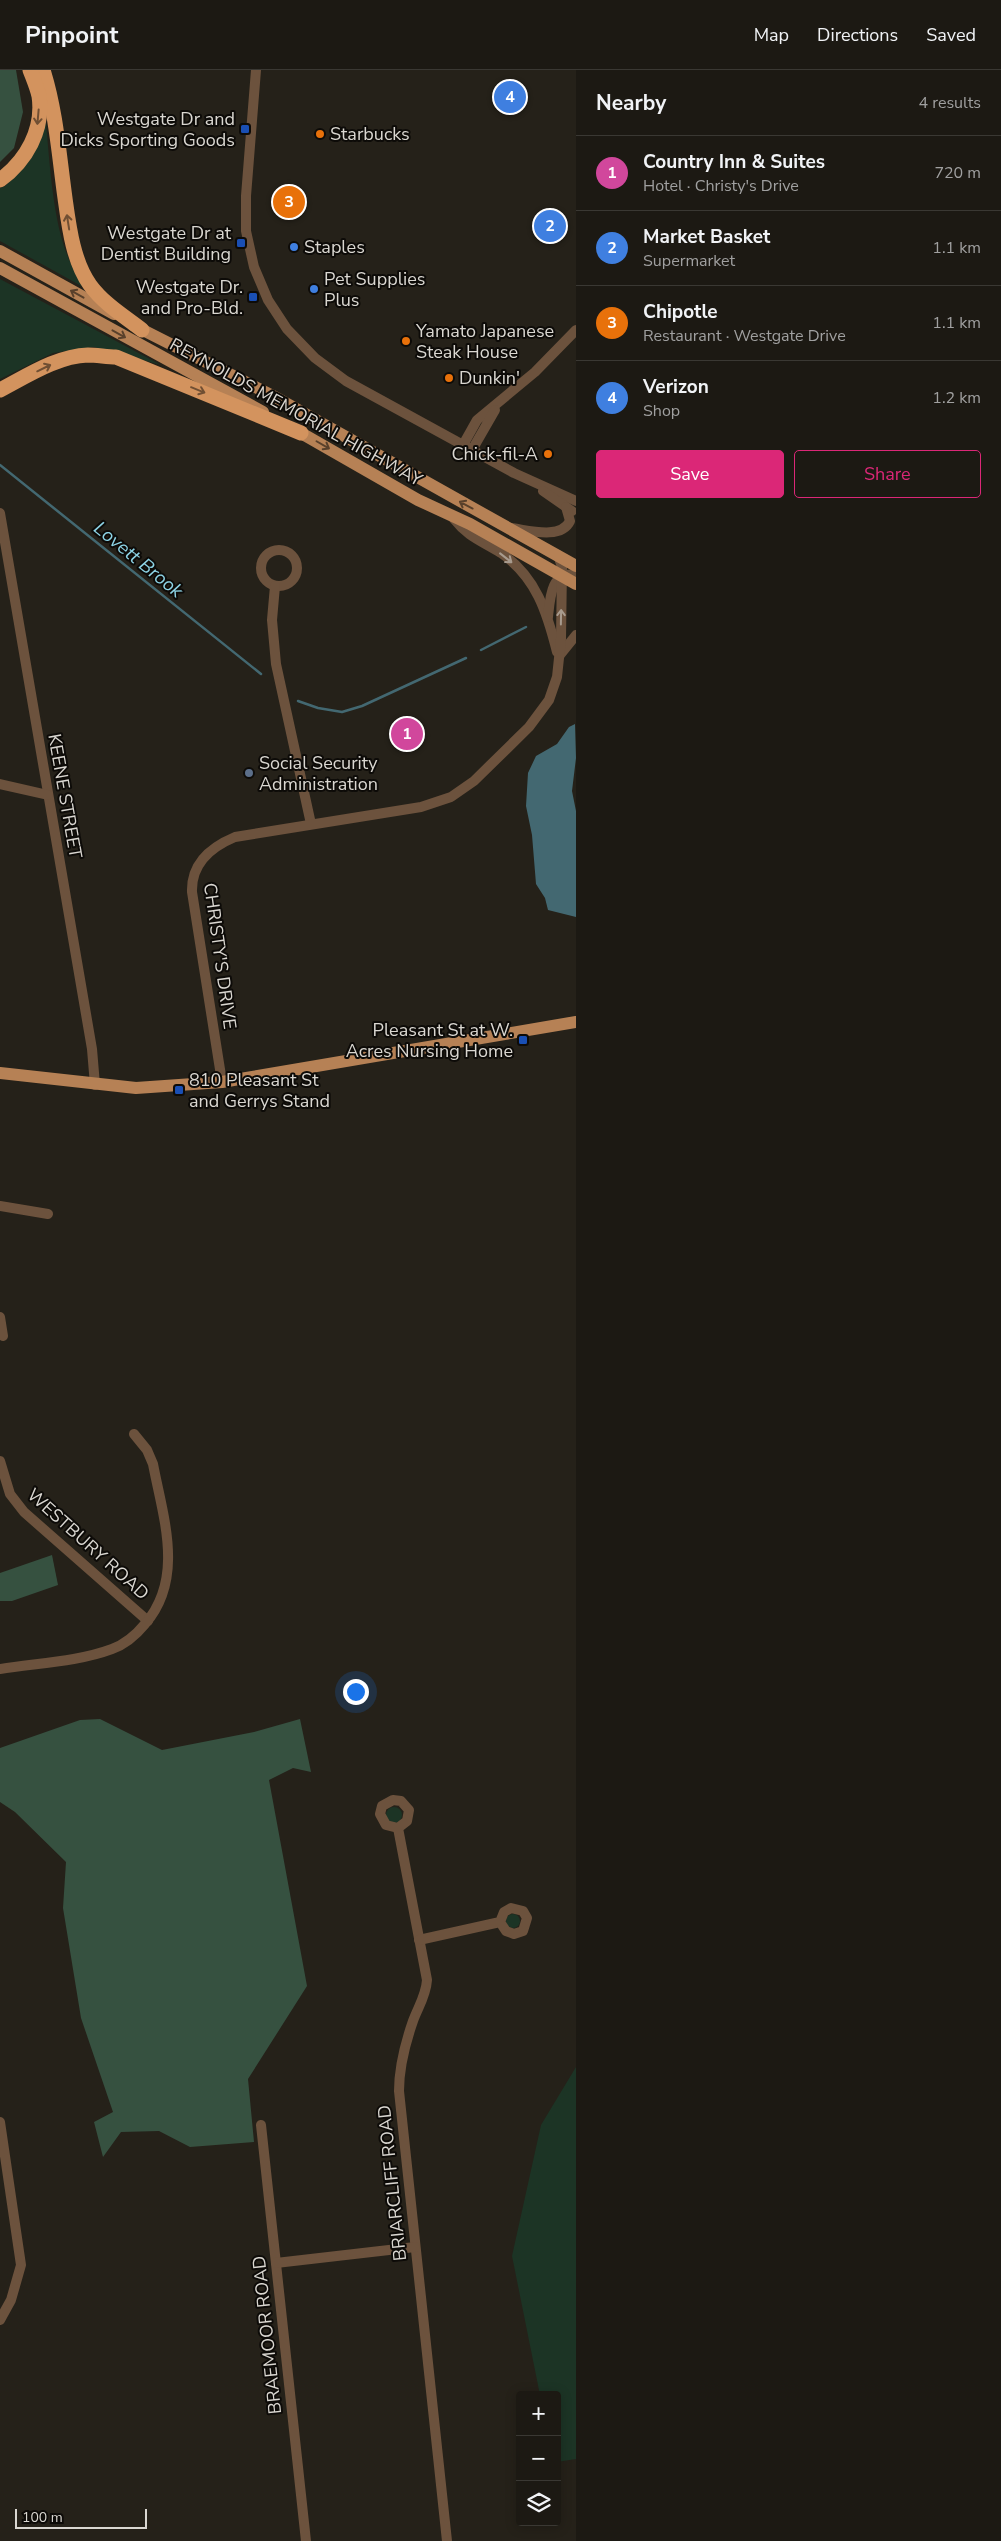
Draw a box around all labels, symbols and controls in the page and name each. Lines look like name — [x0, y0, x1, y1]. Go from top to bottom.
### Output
text: Pinpoint — [25, 19, 118, 51]
text: Map — [754, 23, 789, 47]
text: Directions — [817, 23, 898, 47]
text: Saved — [926, 23, 976, 47]
pin: 4 — [494, 78, 526, 116]
text: Nearby — [596, 89, 666, 117]
text: 4 results — [919, 92, 981, 114]
place label: Westgate Dr and Dicks Sporting Goods — [60, 107, 235, 152]
one-way arrow — [33, 109, 42, 125]
place label: Starbucks — [330, 122, 410, 146]
marker: Westgate Dr and Dicks Sporting Goods — [239, 123, 251, 135]
marker: Starbucks — [314, 128, 326, 140]
text: Country Inn & Suites — [643, 149, 825, 175]
text: 1 — [607, 162, 617, 184]
text: 720 m — [934, 162, 981, 184]
text: Hotel · Christy's Drive — [643, 175, 799, 197]
pin: 3 — [273, 183, 305, 221]
pin: 2 — [534, 207, 566, 245]
one-way arrow — [63, 215, 73, 231]
place label: Westgate Dr at Dentist Building — [101, 221, 232, 266]
text: Market Basket — [643, 224, 770, 250]
place label: Staples — [304, 235, 365, 259]
marker: Westgate Dr at Dentist Building — [235, 237, 247, 249]
text: 2 — [607, 237, 617, 259]
text: 1.1 km — [932, 237, 981, 259]
marker: Staples — [288, 241, 300, 253]
text: Supermarket — [643, 250, 735, 272]
place label: Pet Supplies Plus — [324, 267, 425, 312]
place label: Westgate Dr. and Pro-Bld. — [136, 275, 243, 320]
marker: Pet Supplies Plus — [308, 283, 320, 295]
one-way arrow — [71, 288, 85, 298]
marker: Westgate Dr. and Pro-Bld. — [247, 291, 259, 303]
text: Chipotle — [643, 299, 718, 325]
text: 3 — [607, 312, 617, 334]
text: 1.1 km — [932, 312, 981, 334]
place label: Yamato Japanese Steak House — [415, 319, 554, 364]
text: Restaurant · Westgate Drive — [643, 325, 846, 347]
one-way arrow — [112, 329, 127, 339]
street label: REYNOLDS MEMORIAL HIGHWAY — [165, 332, 427, 492]
marker: Yamato Japanese Steak House — [400, 335, 412, 347]
one-way arrow — [36, 363, 51, 372]
place label: Dunkin' — [459, 366, 520, 390]
marker: Dunkin' — [443, 372, 455, 384]
text: Verizon — [643, 374, 709, 400]
one-way arrow — [190, 386, 205, 396]
text: 4 — [607, 387, 617, 409]
text: 1.2 km — [932, 387, 981, 409]
text: Shop — [643, 400, 680, 422]
one-way arrow — [316, 441, 330, 451]
place label: Chick-fil-A — [451, 442, 538, 466]
marker: Chick-fil-A — [542, 448, 554, 460]
button: Save — [596, 450, 784, 498]
button: Share — [794, 450, 981, 498]
one-way arrow — [459, 500, 474, 509]
water label: Lovett Brook — [88, 516, 189, 604]
one-way arrow — [500, 552, 513, 563]
one-way arrow — [556, 609, 566, 626]
pin: 1 — [391, 715, 423, 753]
street label: KEENE STREET — [42, 732, 88, 860]
place label: Social Security Administration — [259, 751, 378, 796]
marker: Social Security Administration — [243, 767, 255, 779]
street label: CHRISTY'S DRIVE — [198, 881, 242, 1031]
place label: Pleasant St at W. Acres Nursing Home — [346, 1018, 513, 1063]
marker: Pleasant St at W. Acres Nursing Home — [517, 1034, 529, 1046]
place label: 810 Pleasant St and Gerrys Stand — [189, 1068, 330, 1113]
marker: 810 Pleasant St and Gerrys Stand — [173, 1084, 185, 1096]
street label: WESTBURY ROAD — [22, 1483, 154, 1605]
your location — [343, 1679, 369, 1705]
street label: BRIARCLIFF ROAD — [372, 2104, 412, 2262]
street label: BRAEMOOR ROAD — [247, 2255, 287, 2415]
map controls — [516, 2391, 561, 2526]
button: + — [516, 2391, 561, 2436]
button: − — [516, 2436, 561, 2481]
button: layers — [516, 2481, 561, 2526]
scale bar — [15, 2506, 148, 2529]
text: 100 m — [22, 2508, 63, 2527]

